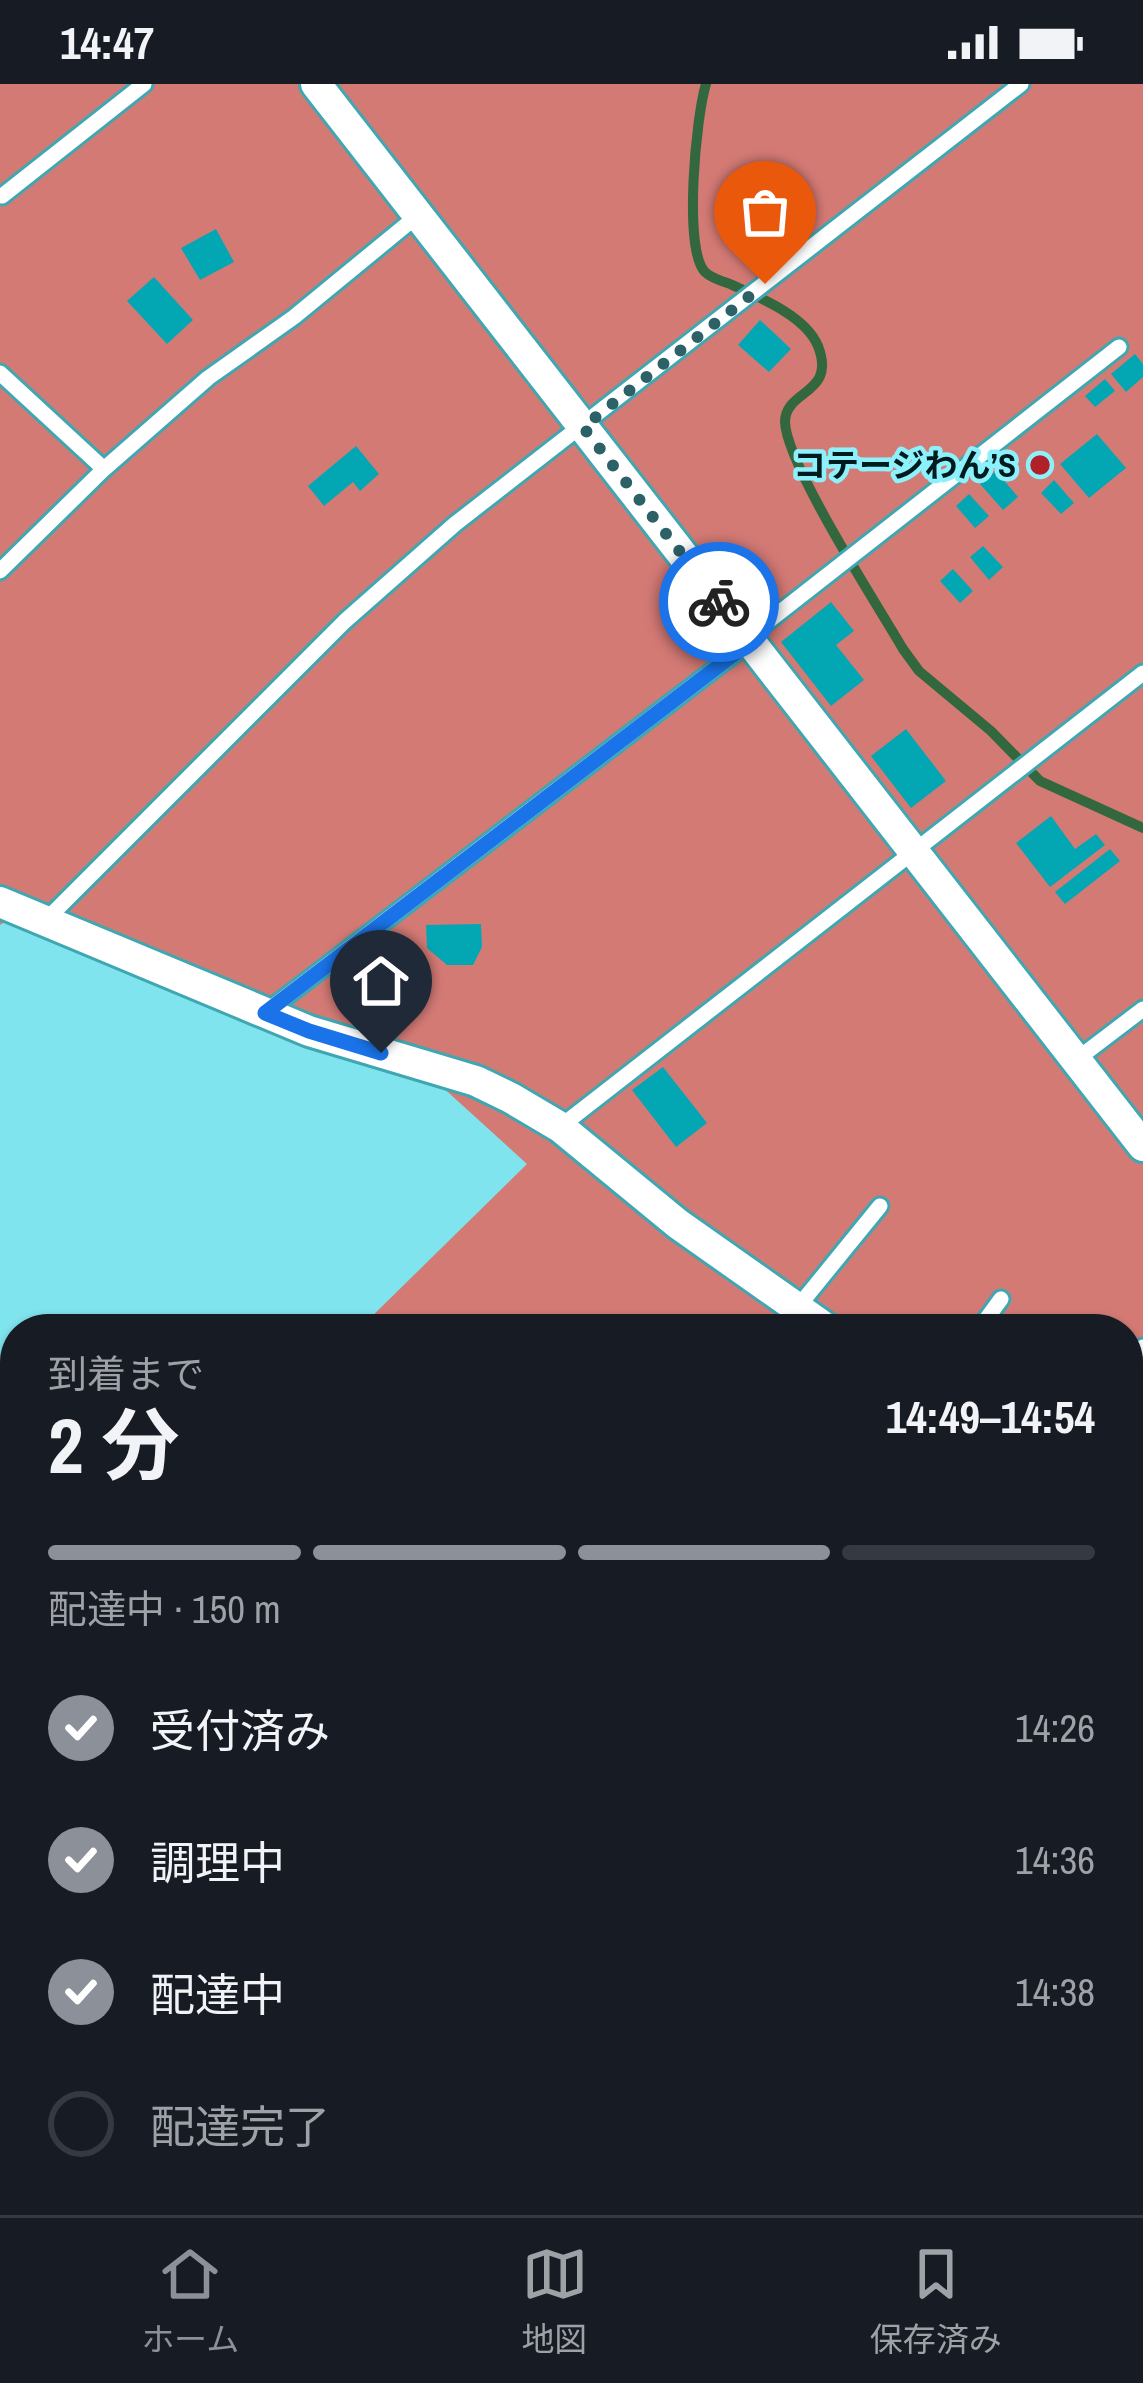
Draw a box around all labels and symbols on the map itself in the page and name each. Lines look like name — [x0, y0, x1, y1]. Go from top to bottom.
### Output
pin — [714, 161, 816, 284]
place label: コテージわん’S — [793, 443, 1016, 487]
marker: コテージわん’S — [1027, 452, 1053, 478]
courier — [659, 542, 779, 662]
pin — [330, 930, 432, 1053]

